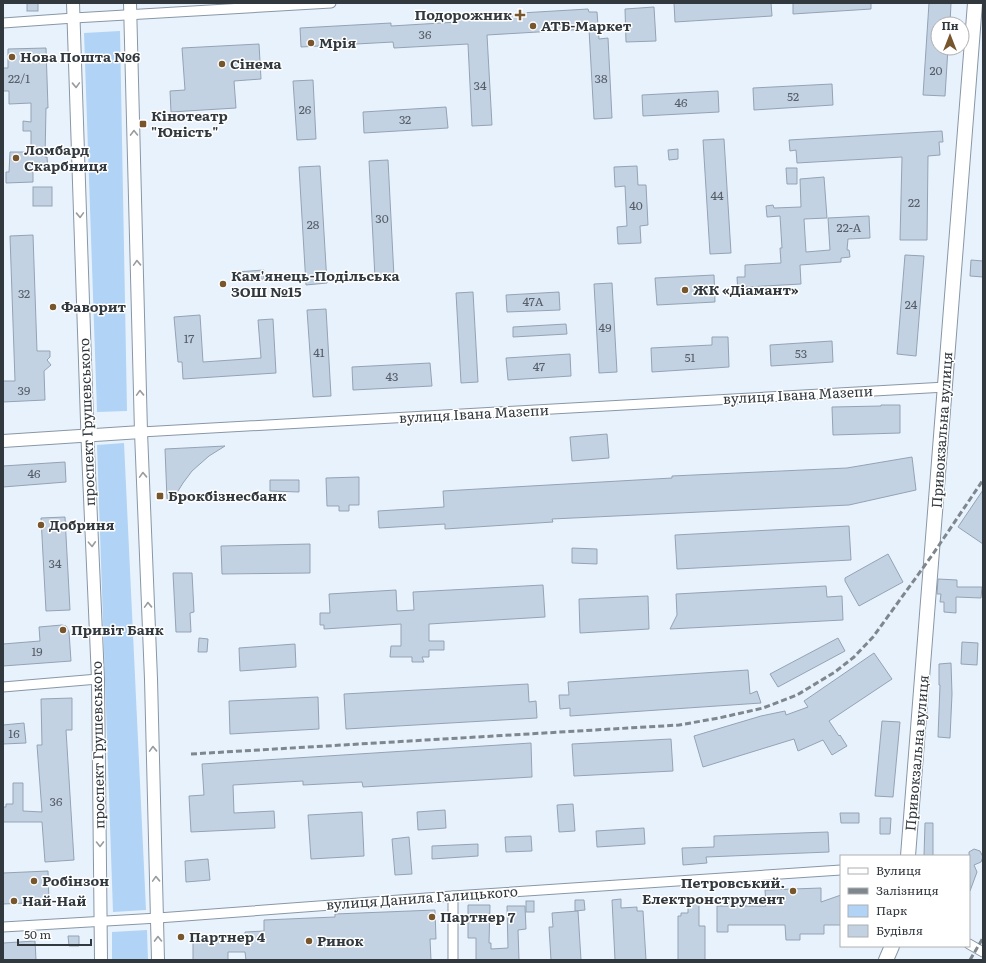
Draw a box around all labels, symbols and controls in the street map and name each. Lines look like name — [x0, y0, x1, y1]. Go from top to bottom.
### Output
place label: Подорожник — [414, 4, 512, 24]
marker: Подорожник — [515, 10, 525, 20]
place label: АТБ-Маркет — [541, 15, 632, 35]
north arrow — [930, 16, 970, 56]
text: Пн — [941, 17, 959, 33]
marker: АТБ-Маркет — [528, 21, 538, 31]
house number: 36 — [419, 25, 432, 43]
place label: Мрія — [319, 32, 356, 52]
marker: Мрія — [306, 38, 316, 48]
place label: Нова Пошта №6 — [20, 46, 140, 66]
marker: Нова Пошта №6 — [7, 52, 17, 62]
place label: Сінема — [230, 53, 283, 73]
marker: Сінема — [217, 59, 227, 69]
house number: 20 — [929, 61, 943, 79]
house number: 22/1 — [8, 69, 30, 87]
house number: 38 — [594, 69, 608, 87]
house number: 34 — [473, 76, 487, 94]
one-way arrow — [72, 82, 80, 88]
house number: 52 — [787, 87, 799, 105]
house number: 46 — [674, 93, 688, 111]
house number: 26 — [299, 100, 312, 118]
place label: Кінотеатр "Юність" — [151, 105, 228, 141]
house number: 32 — [399, 110, 411, 128]
marker: Кінотеатр "Юність" — [138, 119, 148, 129]
one-way arrow — [129, 130, 138, 136]
place label: Ломбард Скарбниця — [24, 139, 107, 175]
marker: Ломбард Скарбниця — [11, 153, 21, 163]
house number: 44 — [710, 186, 724, 204]
house number: 22 — [908, 193, 920, 211]
house number: 40 — [629, 196, 643, 214]
house number: 30 — [375, 209, 389, 227]
one-way arrow — [76, 212, 84, 218]
house number: 28 — [307, 215, 320, 233]
house number: 22-А — [837, 218, 862, 236]
one-way arrow — [133, 260, 141, 266]
place label: Кам'янець-Подільська ЗОШ №15 — [231, 265, 401, 301]
marker: Кам'янець-Подільська ЗОШ №15 — [218, 279, 228, 289]
place label: ЖК «Діамант» — [693, 279, 799, 299]
house number: 32 — [18, 284, 30, 302]
marker: ЖК «Діамант» — [680, 285, 690, 295]
house number: 47А — [522, 292, 544, 310]
house number: 24 — [905, 295, 918, 313]
place label: Фаворит — [61, 296, 127, 316]
marker: Фаворит — [48, 302, 58, 312]
house number: 49 — [599, 318, 611, 336]
house number: 17 — [184, 329, 194, 347]
street label: проспект Грушевського — [73, 338, 99, 506]
house number: 41 — [313, 343, 325, 361]
house number: 53 — [795, 344, 807, 362]
house number: 51 — [685, 348, 696, 366]
street label: Привокзальна вулиця — [926, 351, 956, 509]
house number: 47 — [533, 357, 545, 375]
house number: 43 — [385, 367, 399, 385]
street label: вулиця Івана Мазепи — [723, 380, 873, 408]
house number: 39 — [18, 381, 30, 399]
one-way arrow — [136, 390, 144, 396]
street label: вулиця Івана Мазепи — [399, 399, 549, 427]
house number: 46 — [27, 464, 41, 482]
one-way arrow — [138, 472, 147, 478]
place label: Брокбізнесбанк — [168, 485, 286, 505]
marker: Брокбізнесбанк — [155, 491, 165, 501]
place label: Добриня — [49, 514, 115, 534]
marker: Добриня — [36, 520, 46, 530]
one-way arrow — [87, 541, 96, 547]
house number: 34 — [48, 554, 62, 572]
one-way arrow — [143, 602, 152, 608]
place label: Привіт Банк — [71, 619, 164, 639]
marker: Привіт Банк — [58, 625, 68, 635]
house number: 19 — [31, 642, 43, 660]
street label: проспект Грушевського — [86, 661, 108, 829]
street label: Привокзальна вулиця — [899, 674, 933, 832]
house number: 16 — [8, 724, 20, 742]
one-way arrow — [148, 746, 157, 752]
house number: 36 — [50, 792, 63, 810]
one-way arrow — [96, 841, 104, 847]
legend — [840, 855, 970, 947]
text: Вулиця — [876, 861, 921, 879]
place label: Робінзон — [42, 870, 109, 890]
place label: Петровський. Електронструмент — [642, 872, 785, 908]
marker: Робінзон — [29, 876, 39, 886]
one-way arrow — [152, 876, 161, 882]
street label: вулиця Данила Галицького — [325, 880, 519, 914]
text: Залізниця — [876, 881, 939, 899]
marker: Петровський. Електронструмент — [788, 886, 798, 896]
place label: Най-Най — [22, 890, 86, 910]
marker: Най-Най — [9, 896, 19, 906]
text: Парк — [876, 901, 907, 919]
place label: Партнер 7 — [440, 906, 516, 926]
marker: Партнер 7 — [427, 912, 437, 922]
scale bar — [18, 921, 91, 947]
text: Будівля — [876, 921, 923, 939]
text: 50 m — [24, 925, 51, 943]
place label: Партнер 4 — [189, 926, 266, 946]
place label: Ринок — [317, 930, 364, 950]
marker: Партнер 4 — [176, 932, 186, 942]
one-way arrow — [154, 936, 162, 942]
marker: Ринок — [304, 936, 314, 946]

